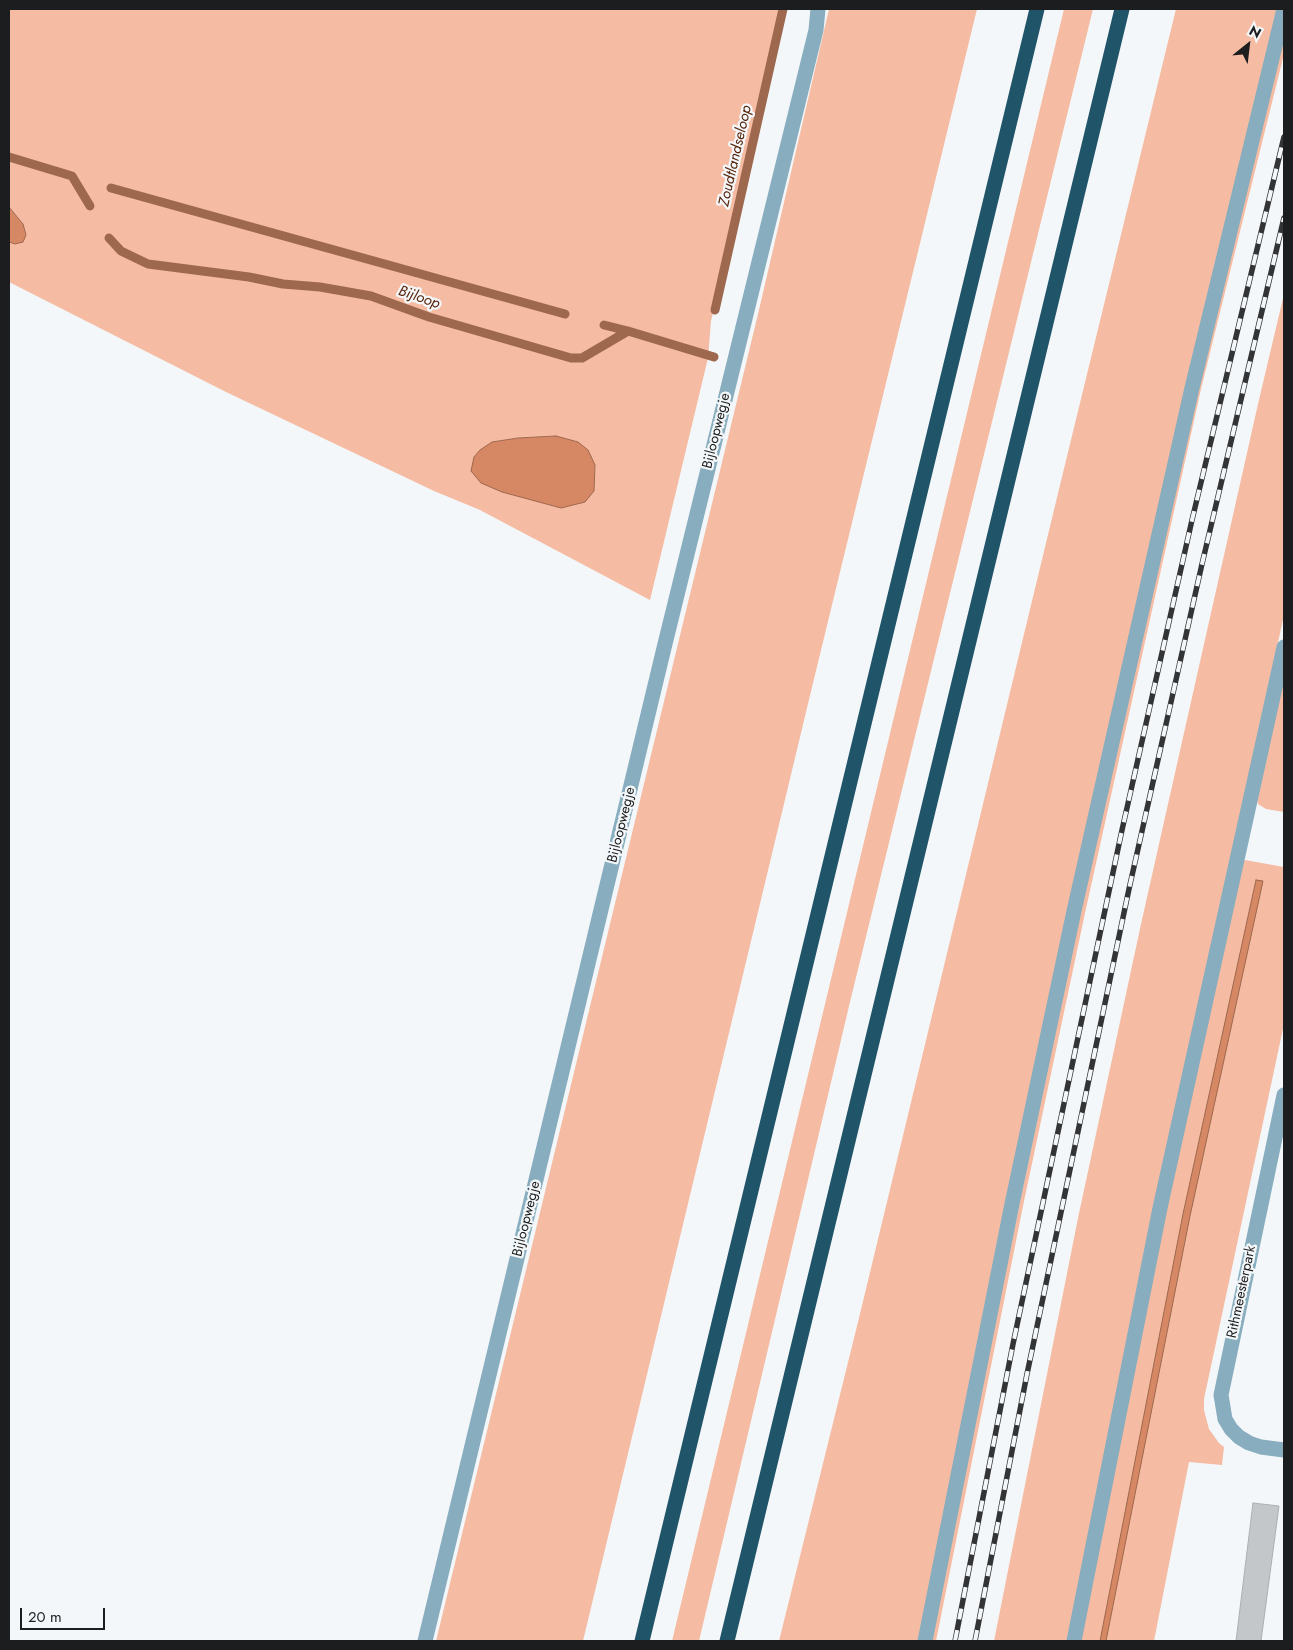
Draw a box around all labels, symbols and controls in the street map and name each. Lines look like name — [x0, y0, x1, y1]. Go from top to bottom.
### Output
north arrow — [1223, 20, 1273, 70]
text: N — [1246, 20, 1265, 43]
water label: Zoudtlandseloop — [716, 104, 756, 208]
water label: Bijloop — [396, 282, 442, 314]
street label: Bijloopwegje — [700, 391, 734, 471]
street label: Bijloopwegje — [605, 785, 639, 865]
street label: Bijloopwegje — [510, 1179, 544, 1259]
street label: Rithmeesterpark — [1224, 1244, 1260, 1340]
scale bar — [22, 1598, 108, 1630]
text: 20 m — [28, 1606, 62, 1628]

